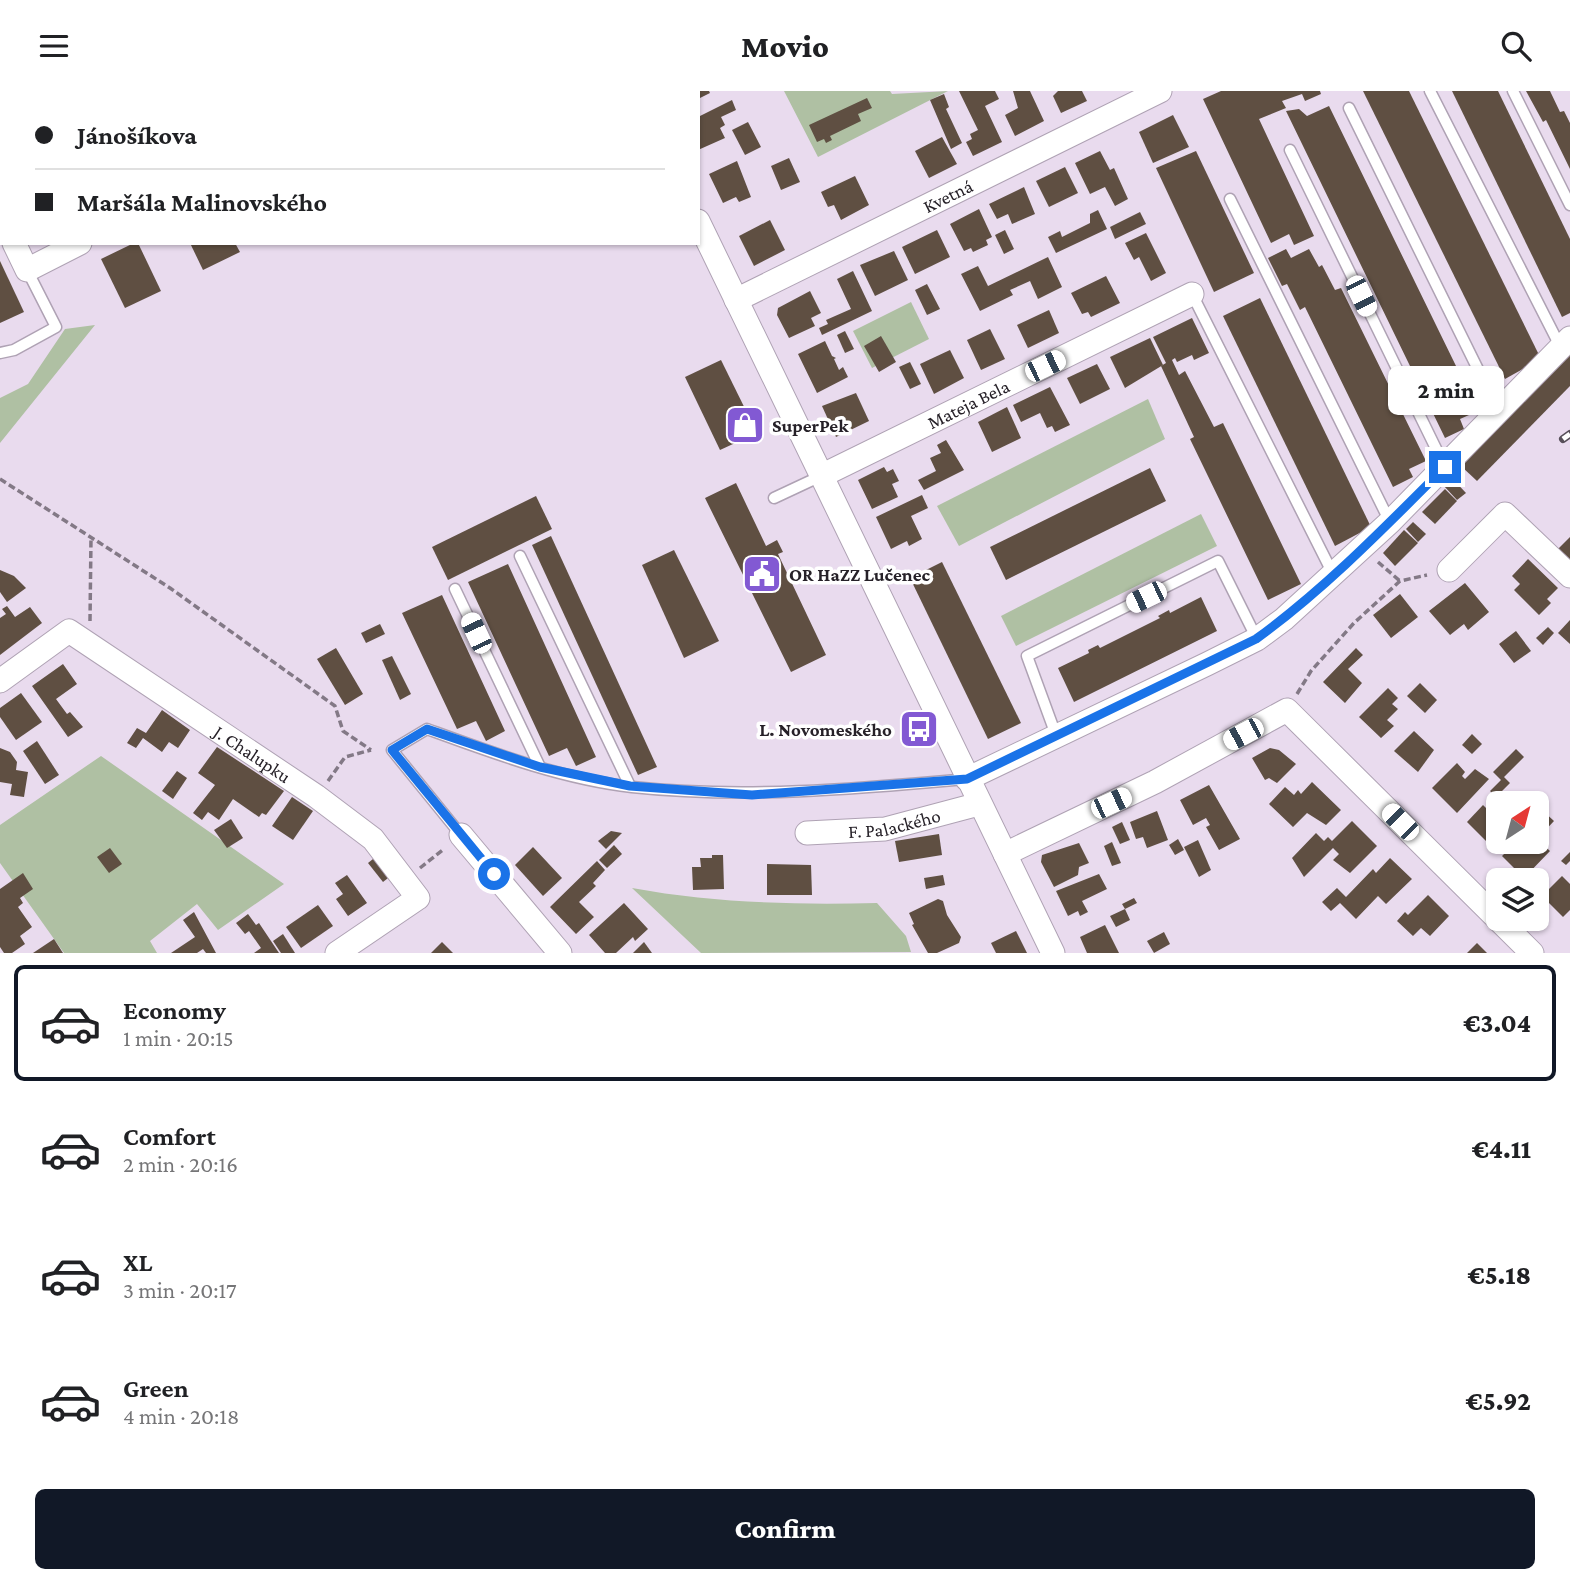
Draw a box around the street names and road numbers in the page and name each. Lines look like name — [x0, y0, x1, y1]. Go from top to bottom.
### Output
street label: Kvetná — [920, 175, 976, 217]
street label: Mateja Bela — [924, 375, 1013, 433]
street label: J. Chalupku — [208, 720, 295, 787]
street label: F. Palackého — [848, 805, 943, 842]

